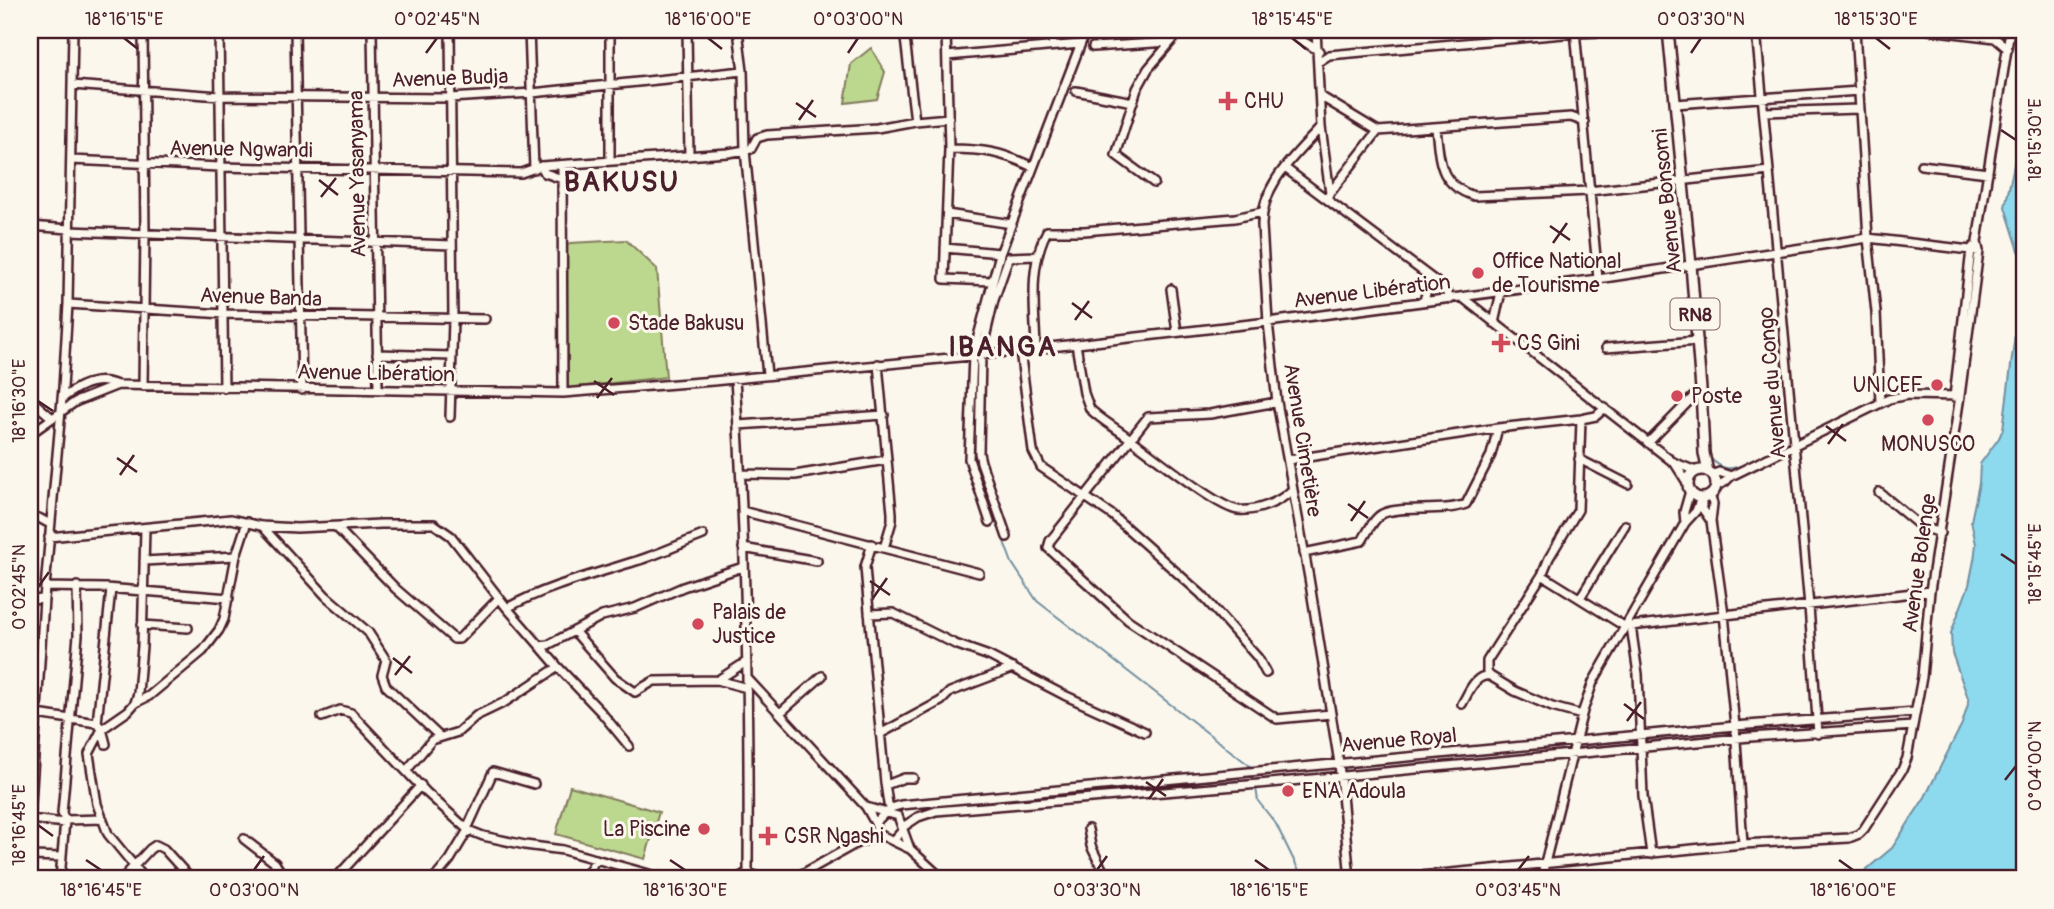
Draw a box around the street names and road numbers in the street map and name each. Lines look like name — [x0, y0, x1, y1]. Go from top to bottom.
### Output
street label: Avenue Budja — [391, 63, 509, 94]
street label: Avenue Yasanyama — [343, 90, 372, 258]
street label: Avenue Bonsomi — [1646, 127, 1689, 275]
street label: Avenue Ngwandi — [169, 135, 313, 164]
street label: Avenue Libération — [1292, 268, 1452, 315]
street label: Avenue Banda — [200, 282, 322, 313]
road number: RN8 — [1670, 298, 1720, 330]
street label: Avenue du Congo — [1752, 306, 1793, 460]
street label: Avenue Libération — [297, 359, 455, 388]
street label: Avenue Cimetière — [1277, 361, 1328, 519]
street label: Avenue Bolenge — [1896, 491, 1943, 634]
street label: Avenue Royal — [1340, 722, 1458, 759]

